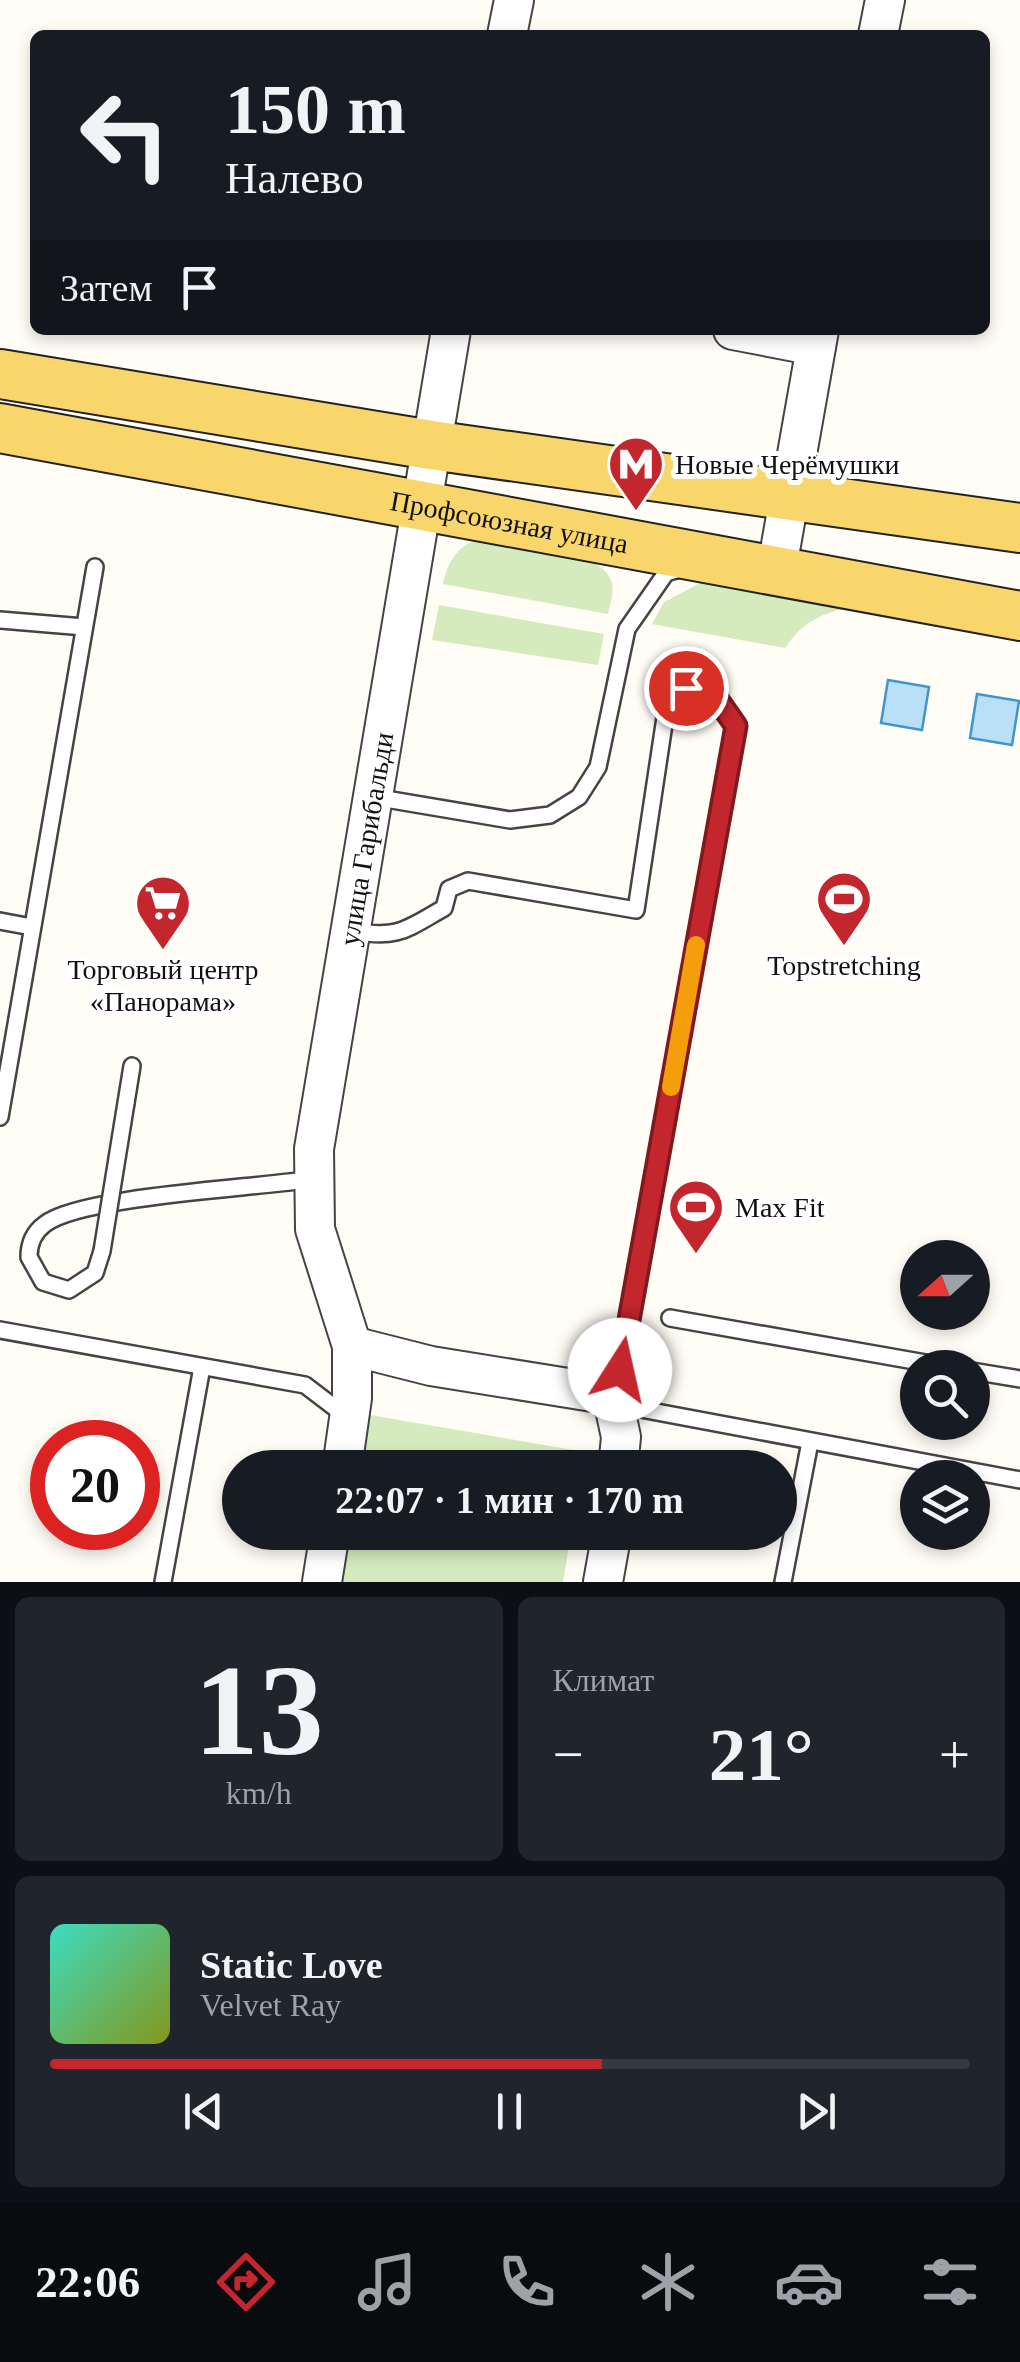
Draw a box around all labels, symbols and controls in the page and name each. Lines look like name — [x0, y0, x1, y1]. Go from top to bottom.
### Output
icon: left — [60, 70, 190, 200]
text: 150 m — [225, 71, 406, 148]
text: Налево — [225, 153, 364, 203]
icon: arrive — [172, 260, 227, 315]
text: Затем — [60, 267, 152, 309]
metro station icon: Новые Черёмушки — [606, 434, 666, 513]
place label: Новые Черёмушки — [675, 449, 900, 480]
street label: Профсоюзная улица — [388, 485, 631, 559]
pin — [644, 646, 729, 731]
icon: arrive — [659, 661, 714, 716]
street label: улица Гарибальди — [333, 730, 399, 948]
sports icon: Topstretching — [814, 869, 874, 948]
supermarket icon: Торговый центр «Панорама» — [133, 873, 193, 952]
place label: Topstretching — [767, 950, 921, 981]
place label: Торговый центр «Панорама» — [68, 954, 258, 1017]
sports icon: Max Fit — [666, 1177, 726, 1256]
place label: Max Fit — [735, 1192, 825, 1223]
north arrow — [900, 1240, 990, 1330]
map controls — [900, 1240, 990, 1550]
position arrow — [568, 1318, 672, 1422]
button: search — [900, 1350, 990, 1440]
speed limit sign: 20 — [30, 1420, 160, 1550]
button: layers — [900, 1460, 990, 1550]
text: 22:07 · 1 мин · 170 m — [335, 1479, 684, 1521]
text: 13 — [194, 1638, 324, 1782]
text: Климат — [553, 1662, 654, 1698]
text: 21° — [709, 1713, 814, 1796]
text: − — [553, 1724, 584, 1785]
text: + — [939, 1724, 970, 1785]
text: km/h — [226, 1775, 292, 1811]
text: Static Love — [200, 1944, 383, 1986]
text: Velvet Ray — [200, 1987, 341, 2023]
icon: previous — [176, 2084, 231, 2139]
icon: pause — [482, 2084, 537, 2139]
icon: next — [789, 2084, 844, 2139]
icon: directions — [211, 2247, 281, 2317]
icon: music — [352, 2247, 422, 2317]
icon: phone — [492, 2247, 562, 2317]
icon: climate — [633, 2247, 703, 2317]
icon: car — [774, 2247, 844, 2317]
icon: filters — [915, 2247, 985, 2317]
text: 22:06 — [35, 2257, 140, 2307]

